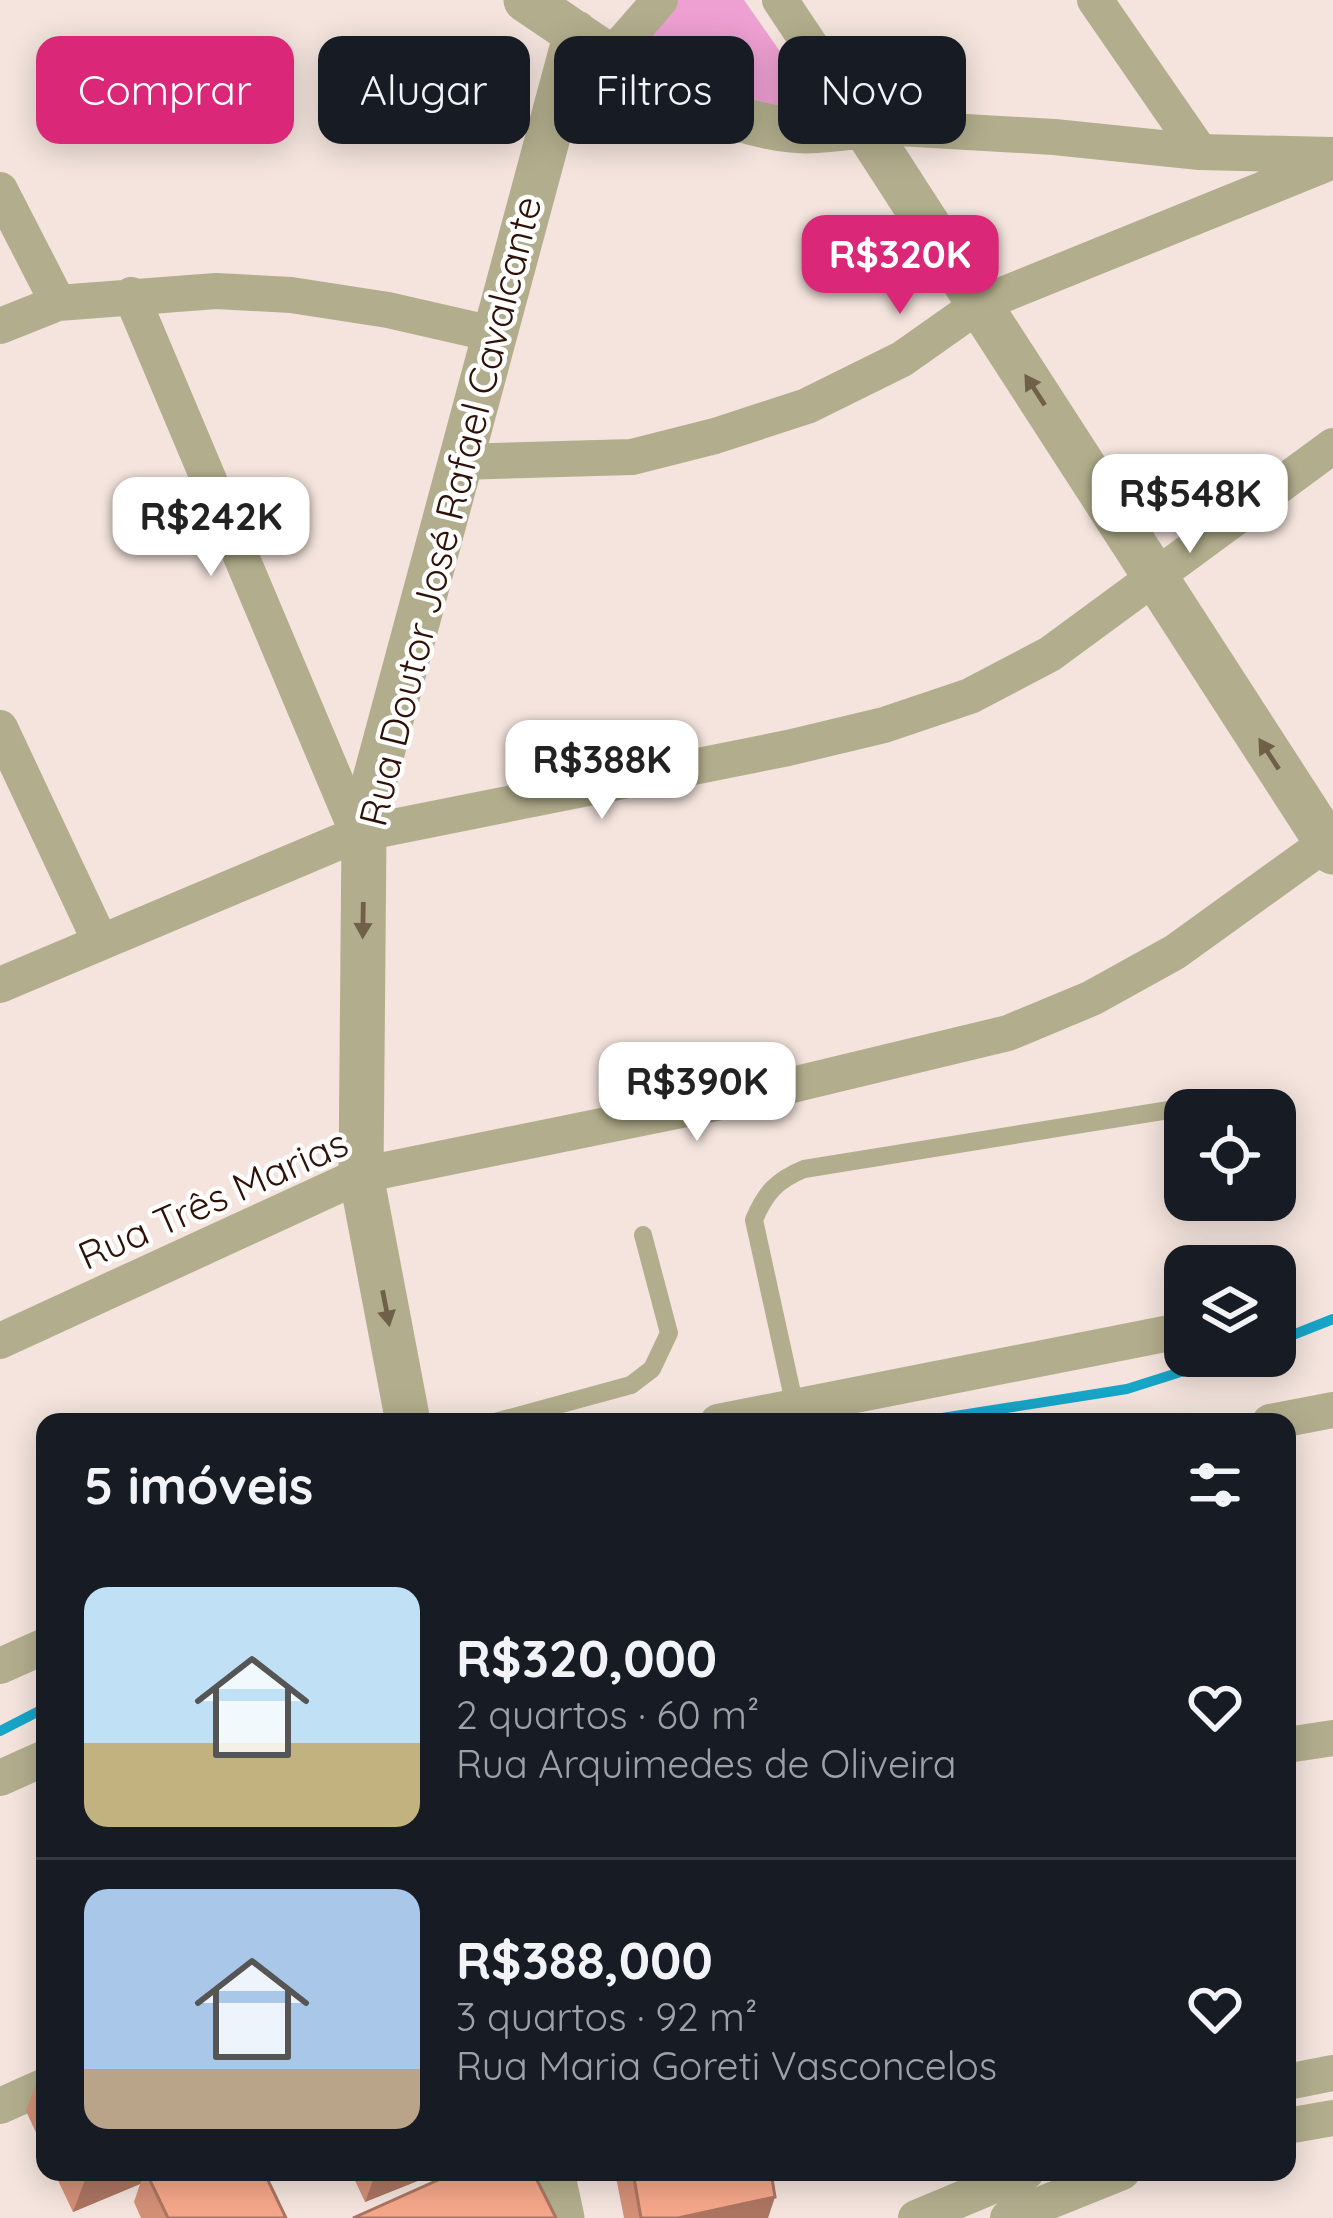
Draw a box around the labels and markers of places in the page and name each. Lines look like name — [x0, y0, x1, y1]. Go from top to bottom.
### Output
pin: R$320K — [802, 215, 998, 317]
pin: R$548K — [1092, 454, 1288, 556]
pin: R$242K — [113, 477, 309, 579]
pin: R$388K — [504, 720, 700, 822]
pin: R$390K — [599, 1042, 795, 1144]

